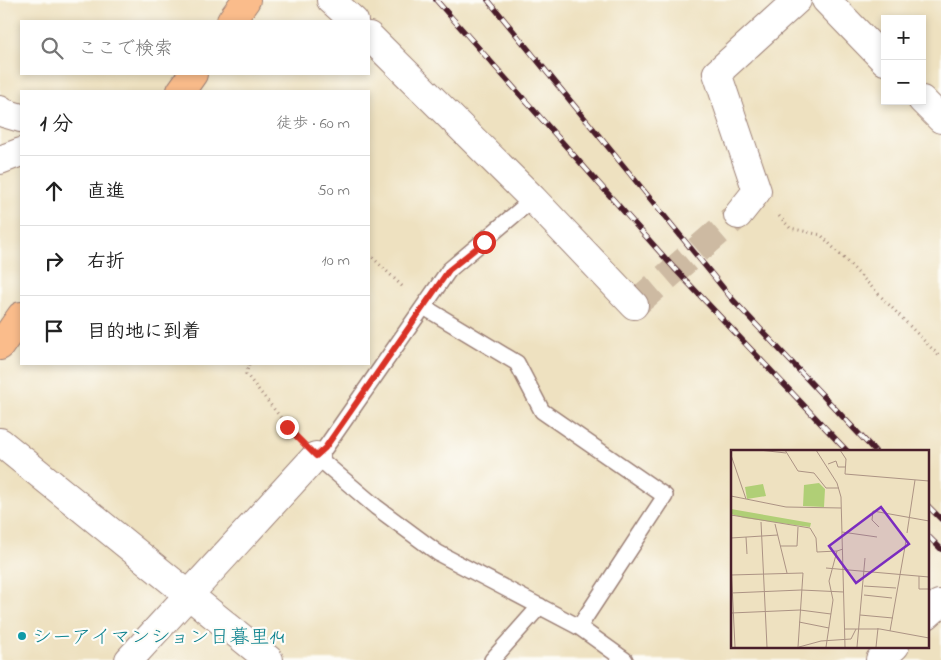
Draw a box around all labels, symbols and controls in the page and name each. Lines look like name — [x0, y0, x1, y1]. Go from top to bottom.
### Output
map controls — [881, 15, 926, 105]
button: + — [881, 15, 926, 60]
search box — [20, 20, 370, 75]
icon: search — [38, 34, 66, 62]
text: ここで検索 — [78, 36, 173, 63]
button: − — [881, 60, 926, 105]
text: 1 分 — [40, 110, 73, 140]
text: 徒歩 · 60 m — [276, 112, 350, 136]
icon: ahead — [40, 177, 68, 205]
text: 直進 — [87, 179, 125, 206]
text: 50 m — [318, 179, 350, 203]
route start — [473, 231, 496, 254]
icon: right — [40, 247, 68, 275]
text: 右折 — [87, 249, 125, 276]
text: 10 m — [322, 249, 350, 273]
icon: arrive — [40, 317, 68, 345]
text: 目的地に到着 — [87, 319, 201, 346]
route end — [276, 416, 299, 439]
inset map — [731, 450, 928, 648]
place label: シーアイマンション日暮里14 — [32, 624, 284, 653]
marker: シーアイマンション日暮里14 — [16, 630, 28, 642]

